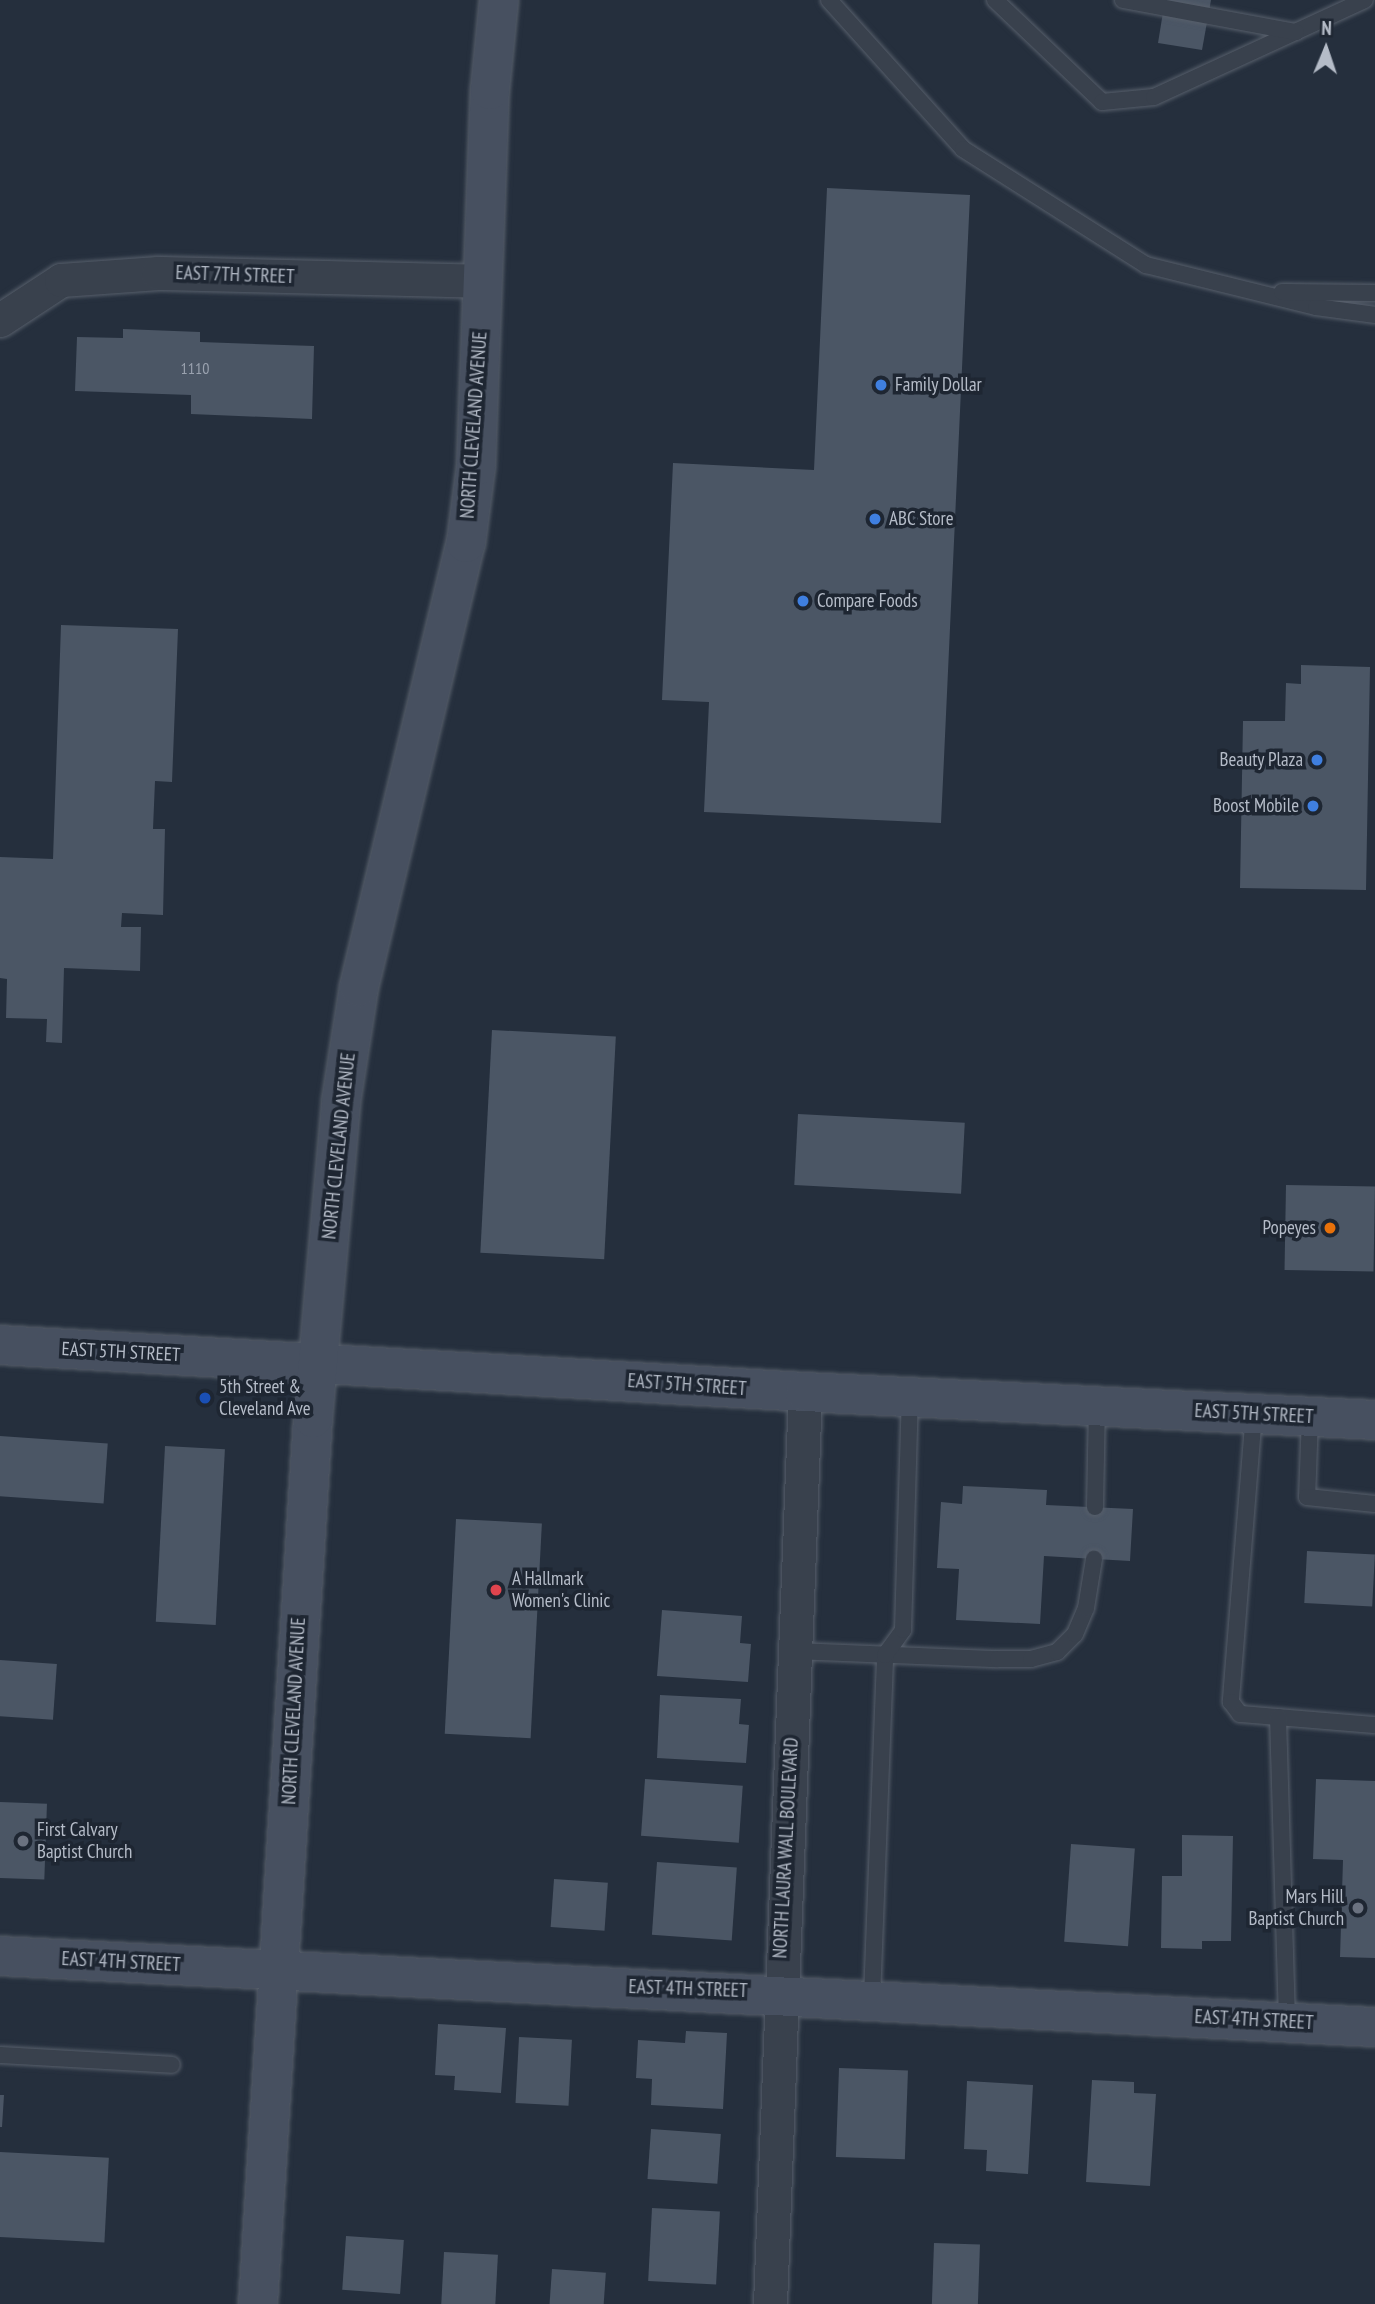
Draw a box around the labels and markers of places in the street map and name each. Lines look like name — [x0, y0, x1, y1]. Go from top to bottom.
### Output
place label: Family Dollar — [895, 374, 982, 396]
marker: Family Dollar — [873, 377, 889, 393]
place label: ABC Store — [889, 508, 954, 530]
marker: ABC Store — [867, 511, 883, 527]
place label: Compare Foods — [817, 590, 918, 612]
marker: Compare Foods — [795, 593, 811, 609]
place label: Beauty Plaza — [1219, 749, 1303, 771]
marker: Beauty Plaza — [1309, 752, 1325, 768]
place label: Boost Mobile — [1213, 795, 1299, 817]
marker: Boost Mobile — [1305, 798, 1321, 814]
place label: Popeyes — [1263, 1217, 1316, 1239]
marker: Popeyes — [1322, 1220, 1338, 1236]
place label: 5th Street & Cleveland Ave — [219, 1376, 311, 1420]
marker: 5th Street & Cleveland Ave — [197, 1390, 213, 1406]
place label: A Hallmark Women's Clinic — [512, 1568, 610, 1612]
marker: A Hallmark Women's Clinic — [486, 1580, 506, 1600]
place label: First Calvary Baptist Church — [37, 1819, 132, 1863]
marker: First Calvary Baptist Church — [15, 1833, 31, 1849]
place label: Mars Hill Baptist Church — [1249, 1886, 1344, 1930]
marker: Mars Hill Baptist Church — [1350, 1900, 1366, 1916]

